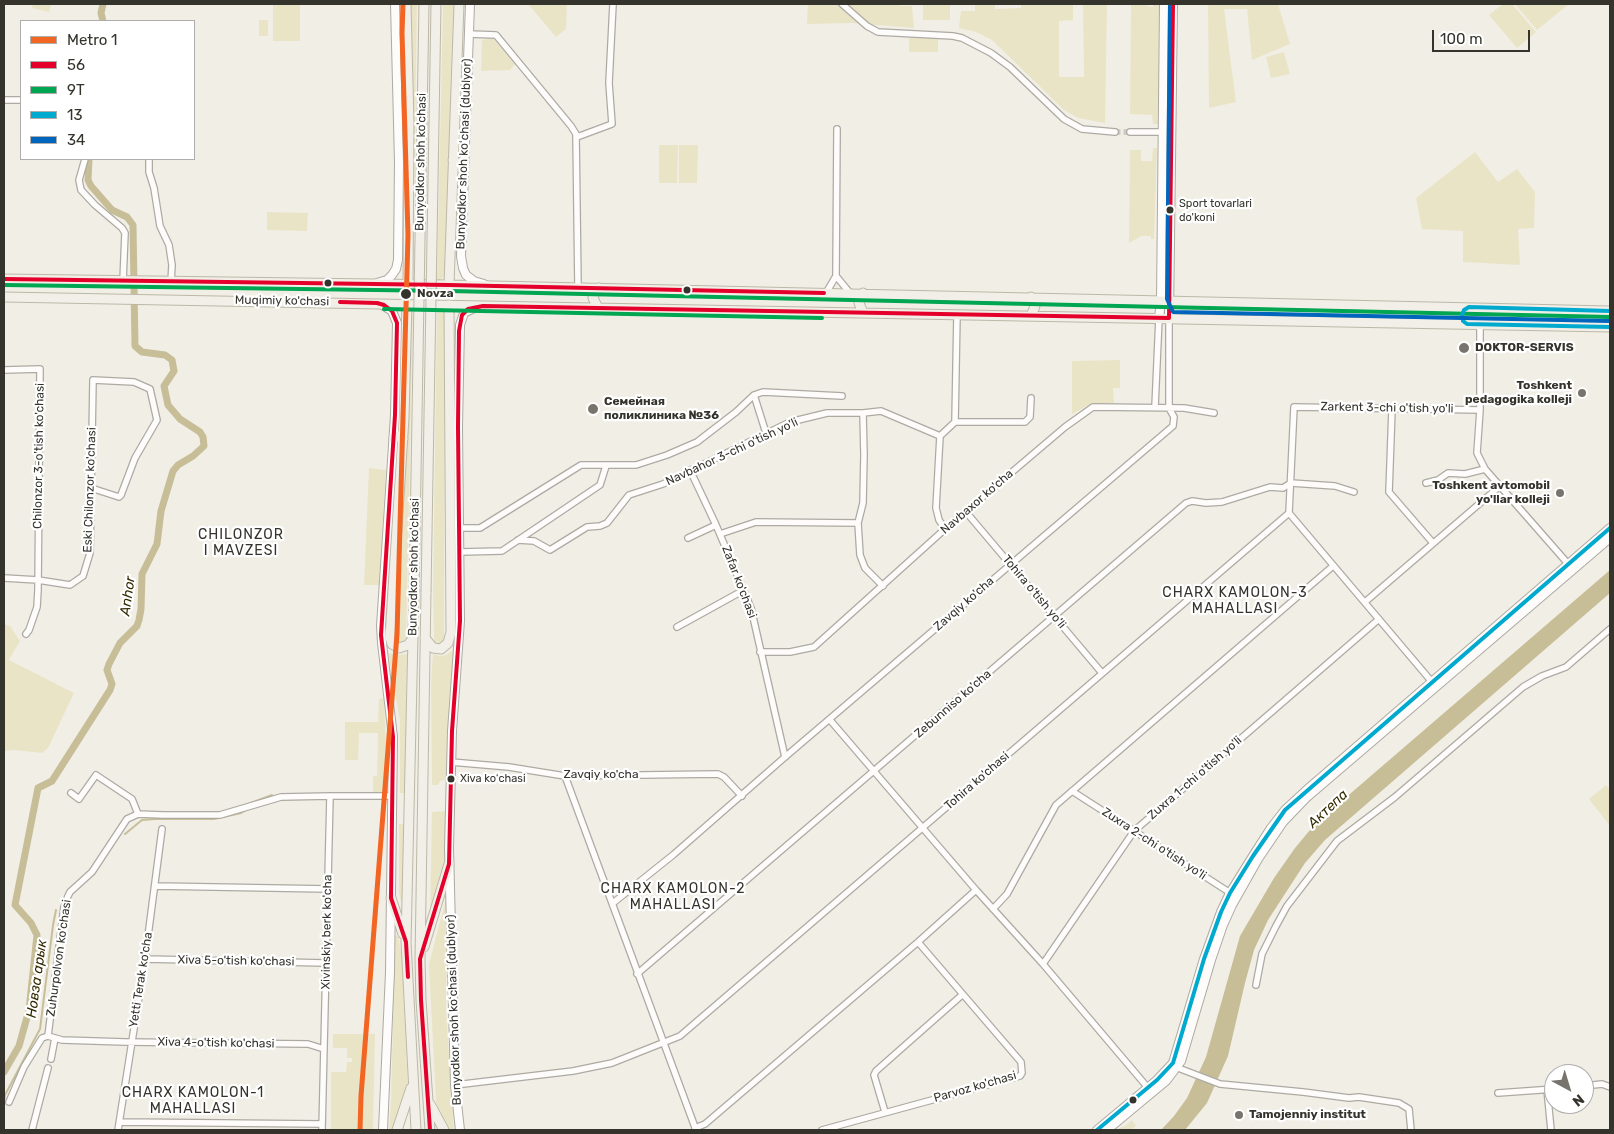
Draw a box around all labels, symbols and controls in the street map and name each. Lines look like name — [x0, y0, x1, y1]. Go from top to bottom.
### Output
legend — [20, 20, 195, 160]
scale bar — [1434, 20, 1532, 52]
text: 100 m — [1440, 30, 1482, 48]
text: Metro 1 — [67, 31, 117, 49]
text: 56 — [67, 56, 85, 74]
street label: Bunyodkor shoh koʻchasi (dublyor) — [453, 58, 475, 250]
text: 9Т — [67, 81, 85, 99]
street label: Bunyodkor shoh ko'chasi — [413, 93, 429, 231]
text: 13 — [67, 106, 82, 124]
text: 34 — [67, 131, 85, 149]
place label: Sport tovarlari do'koni — [1179, 197, 1252, 223]
marker: Sport tovarlari do'koni — [1165, 205, 1175, 215]
unlabelled marker — [323, 278, 333, 288]
unlabelled marker — [682, 285, 692, 295]
marker: Novza — [399, 287, 413, 301]
place label: Novza — [417, 287, 454, 301]
street label: Muqimiy ko'chasi — [235, 293, 329, 309]
marker: DOKTOR-SERVIS — [1457, 341, 1471, 355]
place label: DOKTOR-SERVIS — [1475, 341, 1574, 355]
place label: Toshkent pedagogika kolleji — [1465, 379, 1572, 407]
street label: Chilonzor 3-o'tish ko'chasi — [31, 383, 47, 529]
marker: Toshkent pedagogika kolleji — [1576, 387, 1588, 399]
place label: Семейная поликлиника №36 — [604, 395, 719, 423]
street label: Zarkent 3-chi o'tish yo'li — [1320, 400, 1454, 416]
marker: Семейная поликлиника №36 — [586, 402, 600, 416]
street label: Navbahor 3-chi o'tish yo'li — [664, 415, 800, 489]
street label: Eski Chilonzor ko'chasi — [81, 427, 99, 553]
street label: Navbaxor ko'cha — [938, 467, 1016, 537]
place label: Toshkent avtomobil yo'llar kolleji — [1432, 479, 1550, 507]
marker: Toshkent avtomobil yo'llar kolleji — [1554, 487, 1566, 499]
street label: Bunyodkor shoh ko'chasi — [406, 498, 422, 636]
district label: CHILONZOR I MAVZESI — [197, 527, 285, 560]
street label: Zafar ko'chasi — [719, 544, 759, 620]
street label: Tohira o'tish yo'li — [999, 552, 1069, 632]
street label: Zavqiy ko'cha — [931, 574, 997, 634]
water label: Anhor — [117, 575, 139, 617]
district label: CHARX KAMOLON-3 MAHALLASI — [1160, 585, 1310, 618]
street label: Zebunniso ko'cha — [912, 667, 994, 741]
street label: Zuxra 1-chi o'tish yo'li — [1145, 733, 1245, 823]
street label: Tohira ko'chasi — [942, 749, 1012, 813]
street label: Zavqiy ko'cha — [563, 768, 639, 782]
place label: Xiva koʻchasi — [460, 772, 526, 786]
marker: Xiva koʻchasi — [446, 774, 456, 784]
water label: Актепа — [1305, 786, 1351, 832]
street label: Zuxra 2-chi o'tish yo'li — [1099, 805, 1209, 883]
street label: Xivinskiy berk ko'cha — [319, 874, 335, 990]
district label: CHARX KAMOLON-2 MAHALLASI — [599, 881, 747, 914]
street label: Zuhurpolvon ko'chasi — [44, 899, 74, 1017]
street label: Bunyodkor shoh koʻchasi (dublyor) — [443, 914, 465, 1106]
street label: Yetti Terak ko'cha — [126, 931, 156, 1029]
water label: Новза арык — [23, 939, 51, 1019]
street label: Xiva 5-o'tish ko'chasi — [177, 953, 295, 969]
street label: Xiva 4-o'tish ko'chasi — [157, 1035, 275, 1051]
north arrow — [1544, 1064, 1594, 1114]
street label: Parvoz ko'chasi — [932, 1068, 1018, 1106]
district label: CHARX KAMOLON-1 MAHALLASI — [120, 1085, 266, 1118]
text: N — [1569, 1090, 1587, 1110]
unlabelled marker — [1128, 1095, 1138, 1105]
place label: Tamojenniy institut — [1249, 1108, 1366, 1122]
marker: Tamojenniy institut — [1233, 1109, 1245, 1121]

